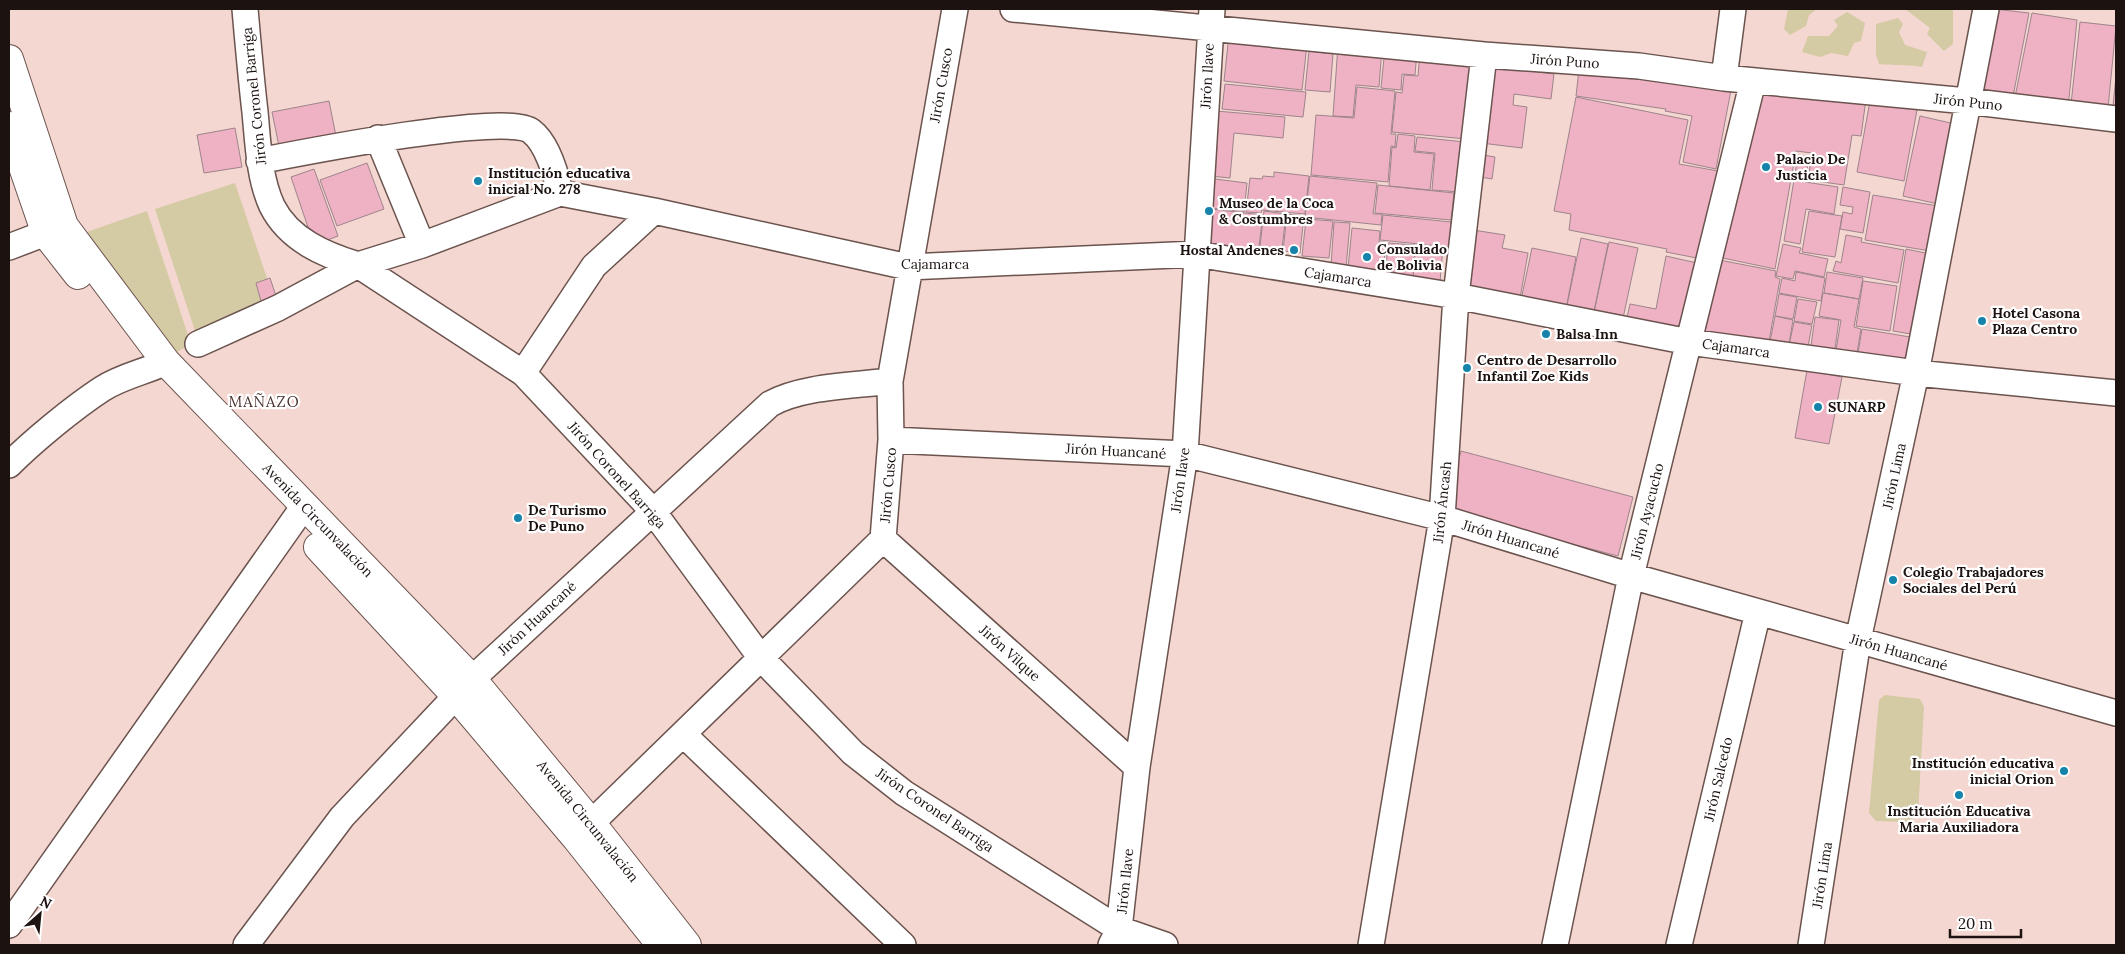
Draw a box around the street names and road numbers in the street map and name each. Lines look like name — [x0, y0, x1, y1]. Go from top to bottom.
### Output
street label: Jirón Coronel Barriga — [238, 26, 270, 167]
street label: Jirón Ilave — [1196, 42, 1218, 110]
street label: Jirón Cusco — [925, 46, 956, 125]
street label: Jirón Puno — [1529, 50, 1600, 72]
street label: Jirón Puno — [1932, 89, 2003, 115]
street label: Cajamarca — [901, 255, 969, 273]
street label: Cajamarca — [1303, 263, 1373, 291]
street label: Cajamarca — [1701, 334, 1771, 362]
street label: Jirón Coronel Barriga — [563, 417, 670, 532]
street label: Jirón Huancané — [1064, 439, 1167, 463]
street label: Jirón Lima — [1878, 441, 1910, 512]
street label: Jirón Ilave — [1166, 446, 1194, 515]
street label: Jirón Cusco — [876, 447, 900, 524]
street label: Avenida Circunvalación — [258, 458, 378, 581]
street label: Jirón Áncash — [1429, 460, 1455, 545]
street label: Jirón Ayacucho — [1626, 461, 1668, 562]
street label: Jirón Huancané — [1459, 515, 1562, 562]
street label: Jirón Huancané — [493, 577, 580, 660]
street label: Jirón Vilque — [975, 620, 1045, 685]
street label: Jirón Huancané — [1847, 629, 1950, 675]
street label: Jirón Salcedo — [1699, 735, 1736, 824]
street label: Avenida Circunvalación — [533, 756, 643, 886]
street label: Jirón Coronel Barriga — [872, 763, 997, 856]
street label: Jirón Lima — [1808, 840, 1836, 911]
street label: Jirón Ilave — [1113, 847, 1137, 916]

